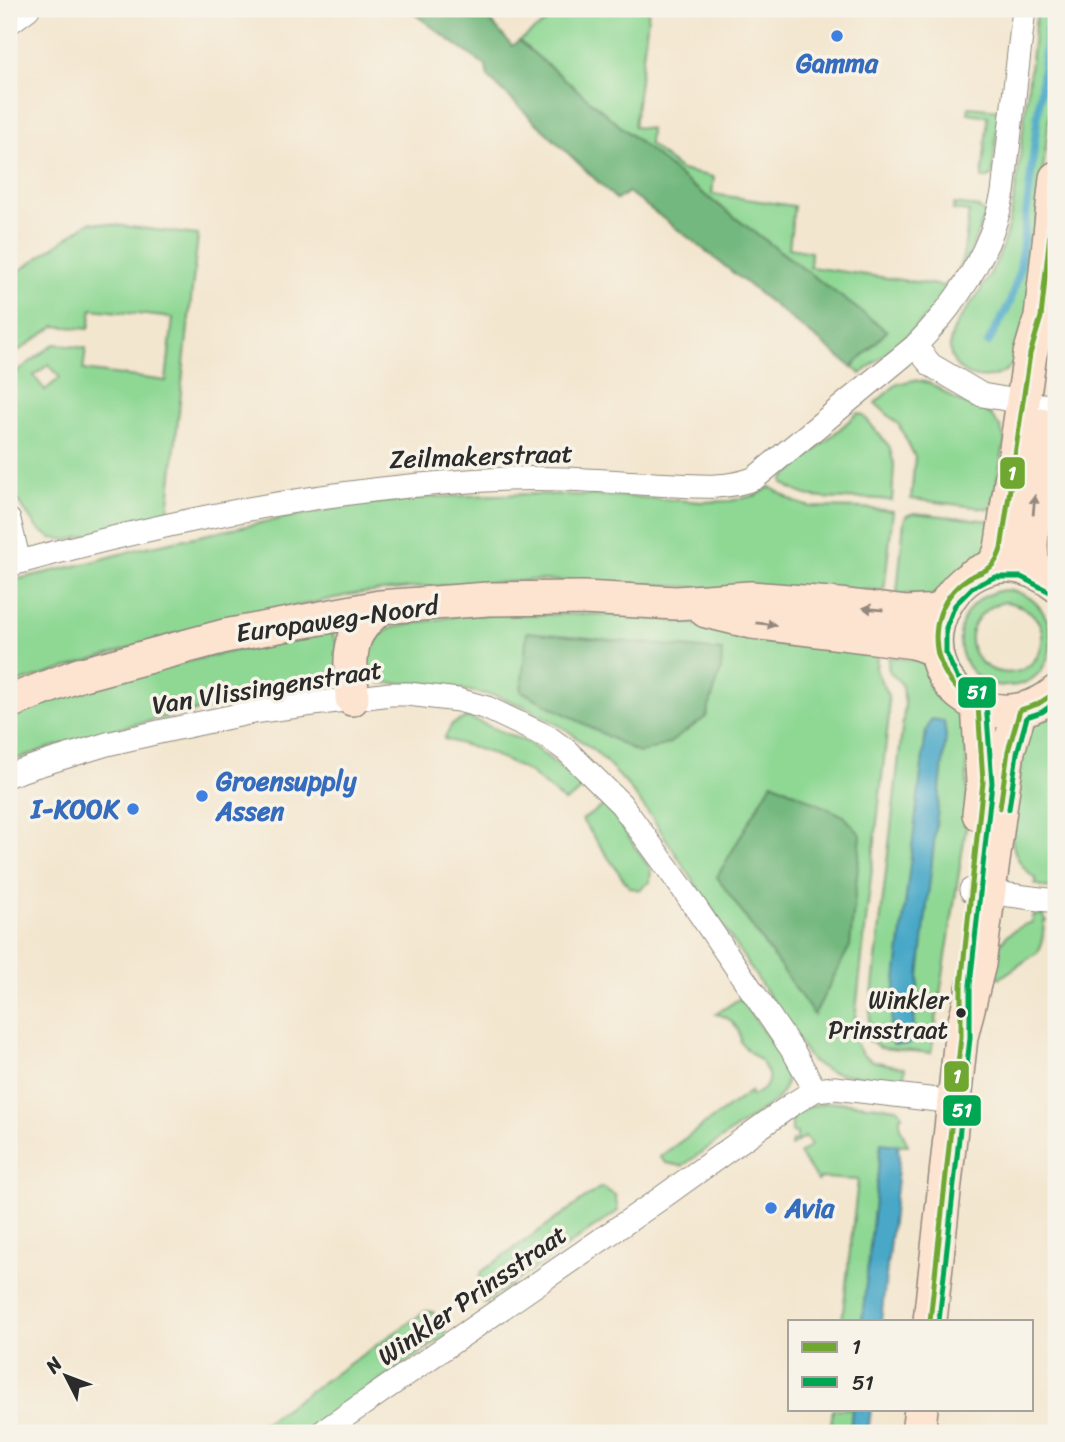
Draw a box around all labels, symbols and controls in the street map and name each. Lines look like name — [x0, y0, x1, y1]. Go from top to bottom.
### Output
marker: Gamma — [829, 28, 845, 44]
place label: Gamma — [796, 40, 879, 86]
street label: Zeilmakerstraat — [388, 430, 574, 482]
line badge: 1 — [999, 456, 1026, 490]
text: 1 — [1008, 457, 1016, 490]
one-way arrow — [1029, 494, 1040, 516]
street label: Europaweg-Noord — [233, 582, 443, 656]
one-way arrow — [862, 603, 884, 614]
one-way arrow — [756, 619, 778, 630]
street label: Van Vlissingenstraat — [149, 646, 385, 728]
line badge: 51 — [957, 676, 997, 709]
text: 51 — [967, 676, 987, 709]
place label: Groensupply Assen — [215, 758, 357, 834]
place label: I-KOOK — [29, 786, 120, 832]
marker: Groensupply Assen — [194, 788, 210, 804]
marker: I-KOOK — [125, 801, 141, 817]
place label: Winkler Prinsstraat — [828, 979, 950, 1051]
marker: Winkler Prinsstraat — [954, 1006, 968, 1020]
line badge: 1 — [943, 1060, 970, 1093]
text: 1 — [953, 1060, 961, 1093]
line badge: 51 — [942, 1094, 982, 1127]
text: 51 — [952, 1094, 972, 1127]
place label: Avia — [784, 1185, 835, 1231]
marker: Avia — [763, 1200, 779, 1216]
street label: Winkler Prinsstraat — [367, 1212, 577, 1378]
legend — [788, 1320, 1034, 1410]
text: 1 — [852, 1328, 861, 1366]
north arrow — [32, 1340, 102, 1410]
text: N — [36, 1348, 71, 1382]
text: 51 — [852, 1364, 874, 1402]

